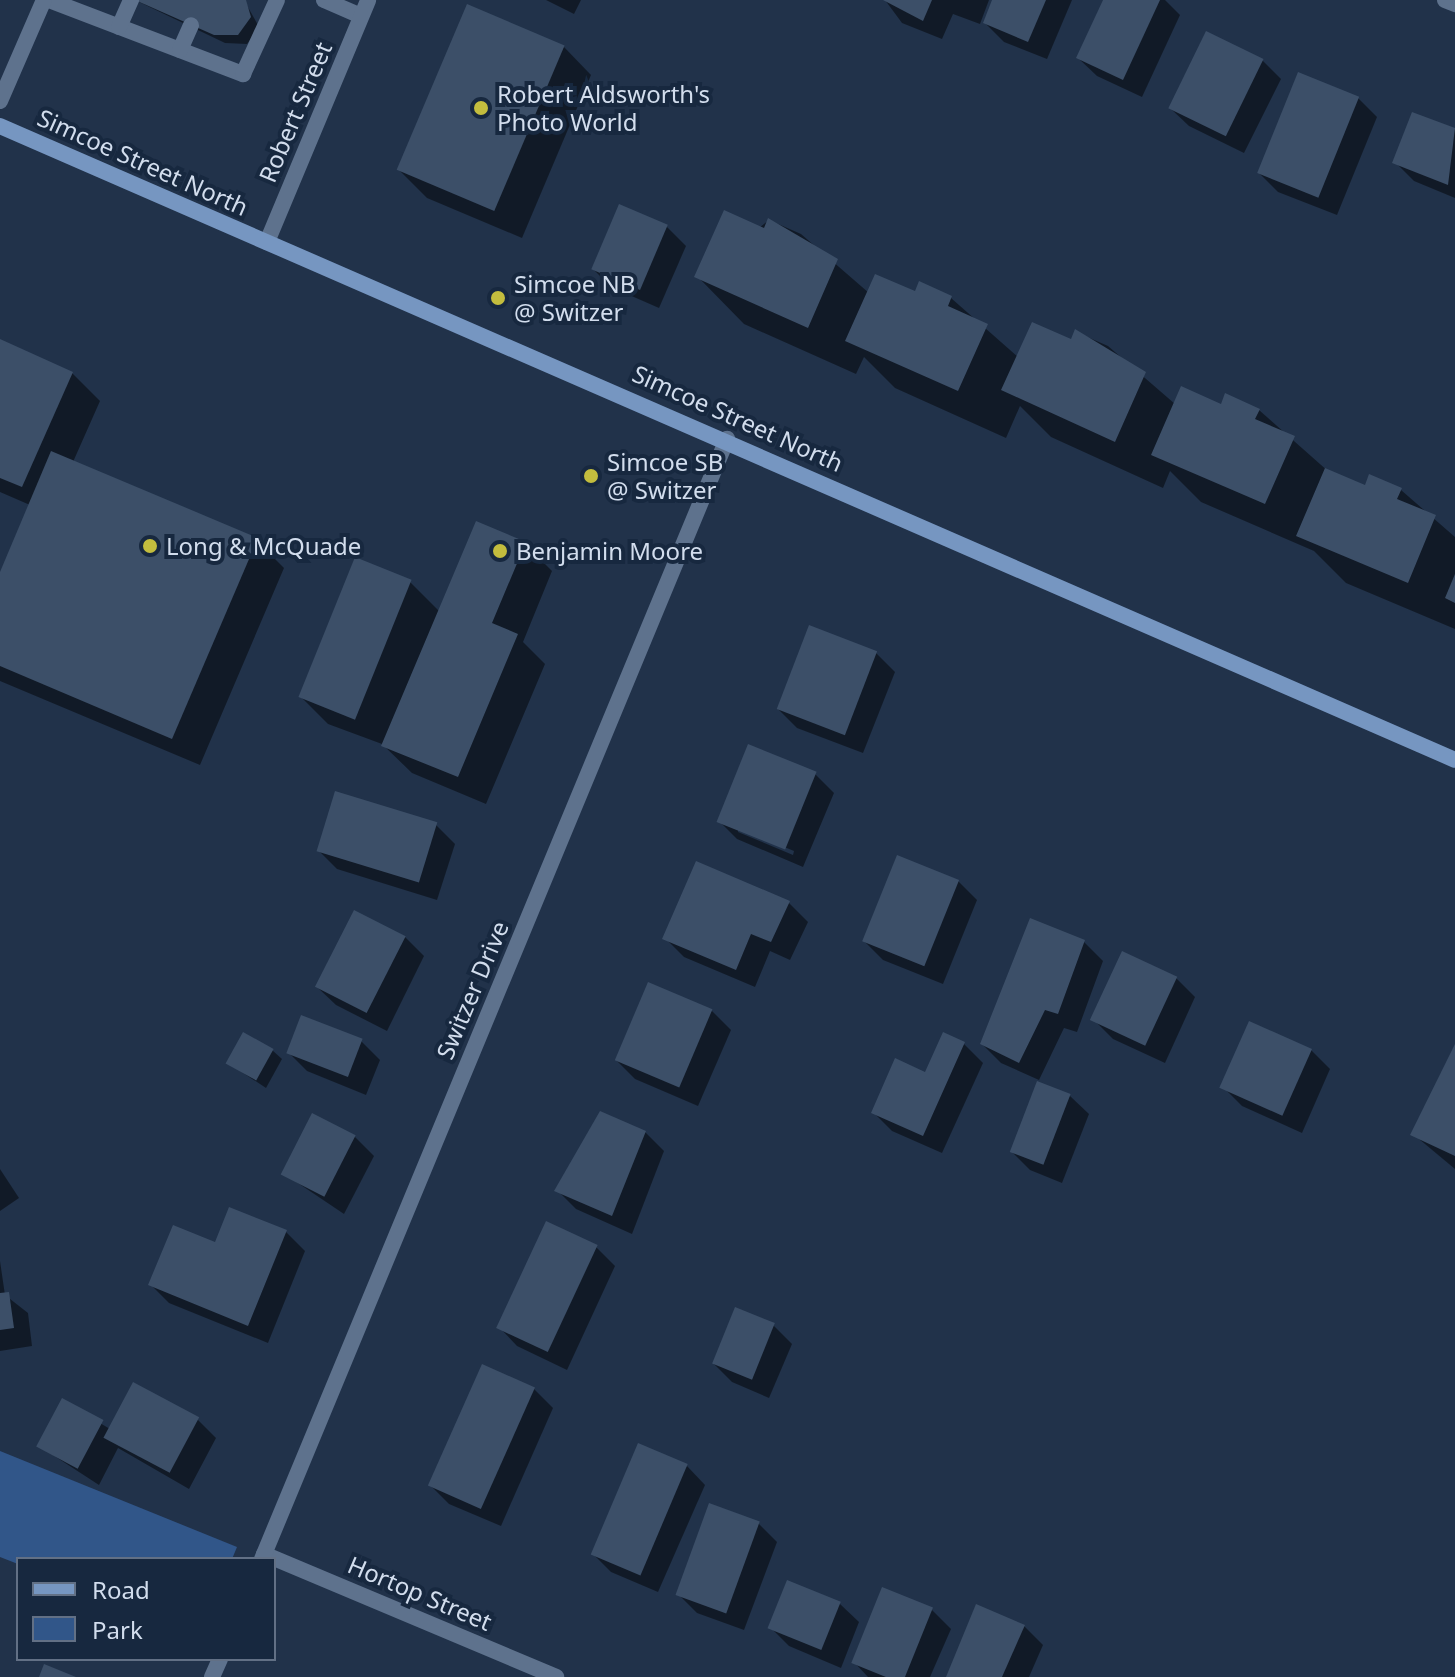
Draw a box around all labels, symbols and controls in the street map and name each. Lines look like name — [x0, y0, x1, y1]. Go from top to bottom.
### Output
street label: Robert Street — [253, 38, 337, 186]
place label: Robert Aldsworth's Photo World — [497, 80, 710, 136]
marker: Robert Aldsworth's Photo World — [472, 99, 490, 117]
street label: Simcoe Street North — [33, 103, 253, 221]
place label: Simcoe NB @ Switzer — [514, 270, 635, 326]
marker: Simcoe NB @ Switzer — [489, 289, 507, 307]
street label: Simcoe Street North — [628, 359, 848, 477]
place label: Simcoe SB @ Switzer — [607, 448, 723, 504]
marker: Simcoe SB @ Switzer — [582, 467, 600, 485]
place label: Long & McQuade — [166, 532, 361, 560]
marker: Long & McQuade — [141, 537, 159, 555]
place label: Benjamin Moore — [516, 537, 703, 565]
marker: Benjamin Moore — [491, 542, 509, 560]
street label: Switzer Drive — [430, 917, 514, 1063]
street label: Hortop Street — [344, 1550, 496, 1636]
legend — [16, 1557, 276, 1661]
text: Road — [92, 1573, 150, 1606]
text: Park — [92, 1613, 143, 1646]

